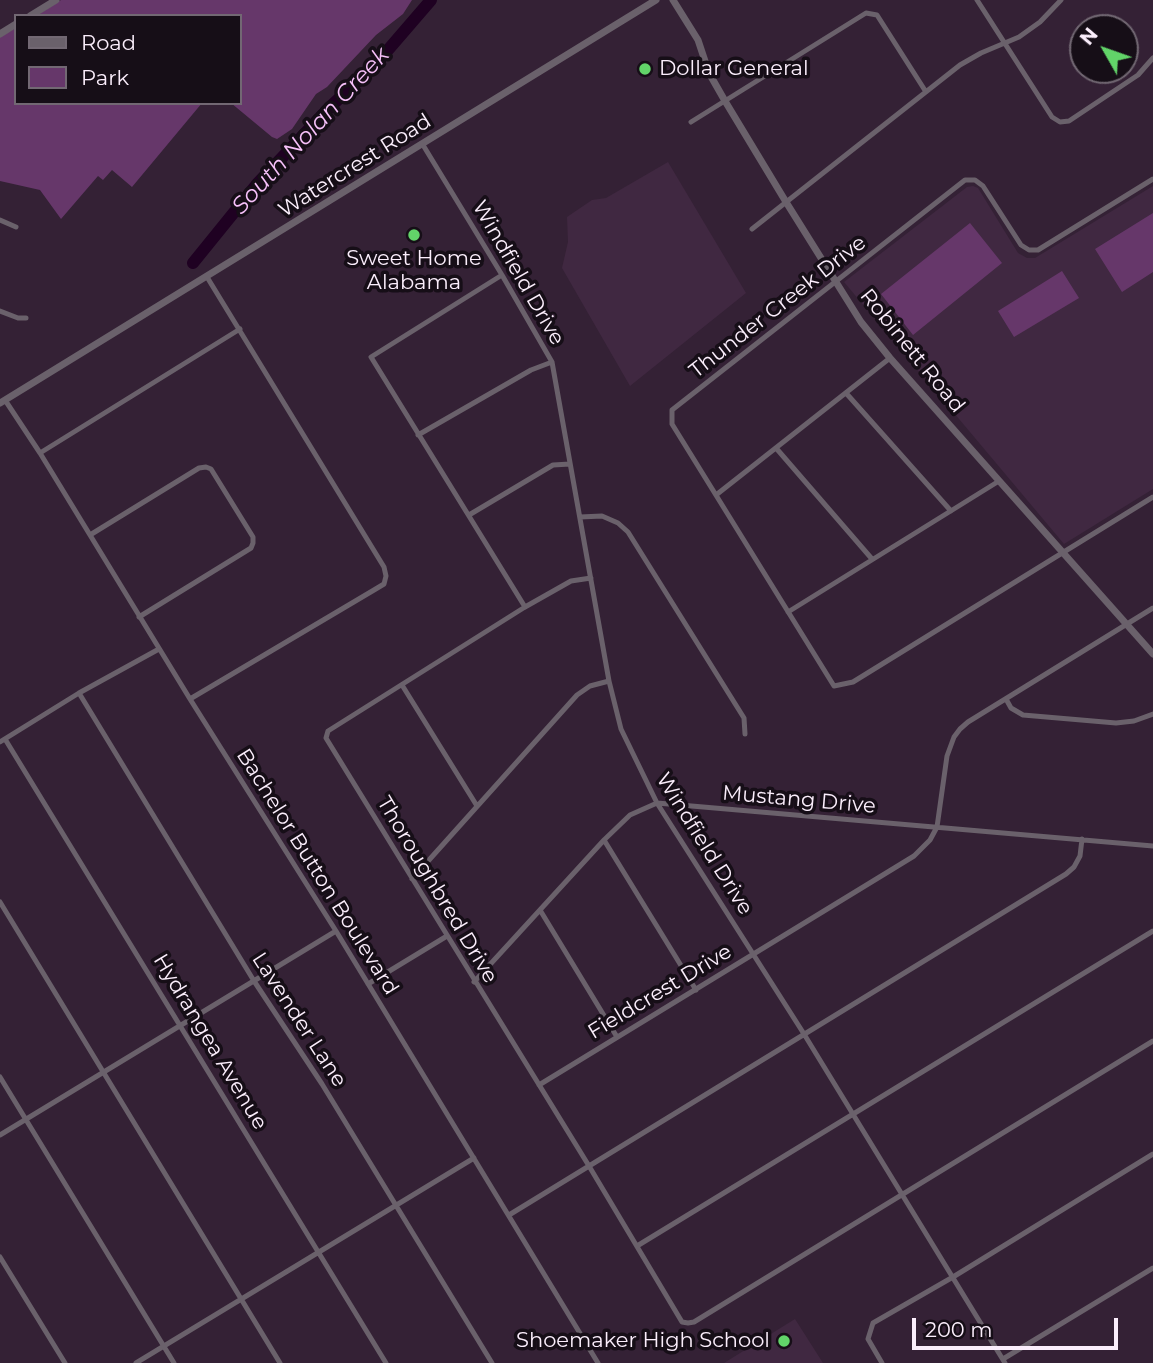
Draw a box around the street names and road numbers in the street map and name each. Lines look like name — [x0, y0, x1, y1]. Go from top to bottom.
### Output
street label: Watercrest Road — [274, 109, 436, 223]
street label: Windfield Drive — [466, 196, 570, 350]
street label: Thunder Creek Drive — [685, 230, 871, 384]
street label: Robinett Road — [854, 284, 970, 418]
street label: Bachelor Button Boulevard — [231, 744, 403, 1000]
street label: Windfield Drive — [650, 768, 758, 920]
street label: Mustang Drive — [721, 781, 877, 819]
street label: Thoroughbred Drive — [371, 792, 503, 988]
street label: Fieldcrest Drive — [583, 939, 737, 1045]
street label: Lavender Lane — [246, 948, 352, 1092]
street label: Hydrangea Avenue — [148, 950, 272, 1134]

